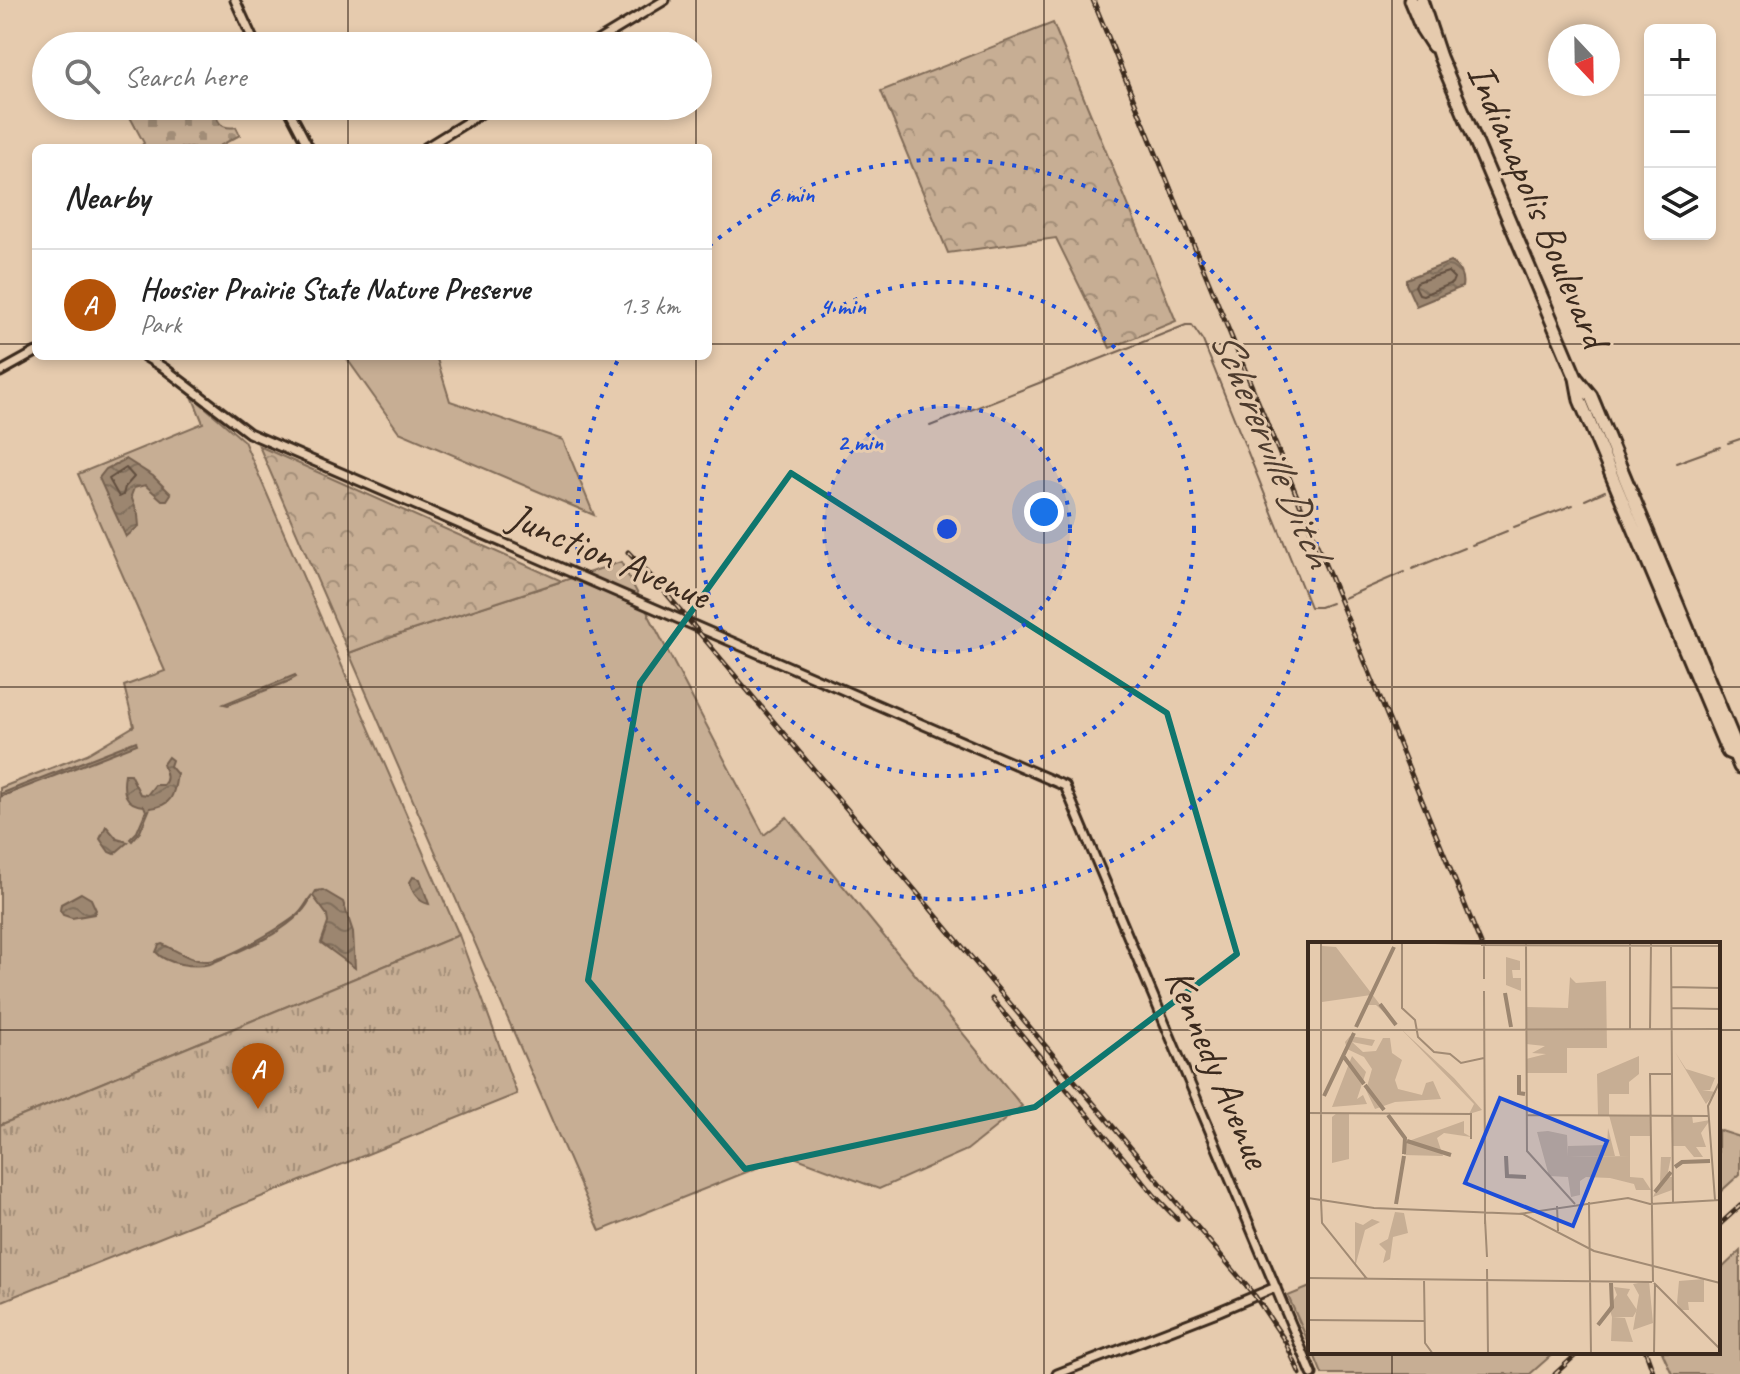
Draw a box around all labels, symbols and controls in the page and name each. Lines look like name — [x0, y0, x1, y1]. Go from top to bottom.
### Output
north arrow — [1548, 24, 1620, 96]
map controls — [1644, 24, 1716, 240]
button: + — [1644, 24, 1716, 96]
search box — [32, 32, 712, 120]
icon: search — [60, 54, 104, 98]
street label: Indianapolis Boulevard — [1456, 55, 1623, 360]
text: Search here — [124, 57, 246, 95]
button: − — [1644, 96, 1716, 168]
button: layers — [1644, 168, 1716, 240]
text: Nearby — [64, 175, 150, 218]
text: 6 min — [768, 179, 815, 209]
text: Hoosier Prairie State Nature Preserve — [140, 270, 530, 308]
text: A — [83, 289, 97, 322]
text: 1.3 km — [620, 289, 680, 322]
text: 4 min — [820, 291, 867, 321]
text: Park — [140, 308, 181, 341]
water label: Schererville Ditch — [1198, 322, 1347, 578]
text: 2 min — [837, 427, 884, 457]
street label: Junction Avenue — [499, 491, 720, 622]
your location — [1024, 492, 1064, 532]
centre of rings — [933, 515, 961, 543]
inset map — [1308, 942, 1720, 1354]
street label: Kennedy Avenue — [1154, 961, 1283, 1178]
pin: A — [232, 1043, 284, 1109]

